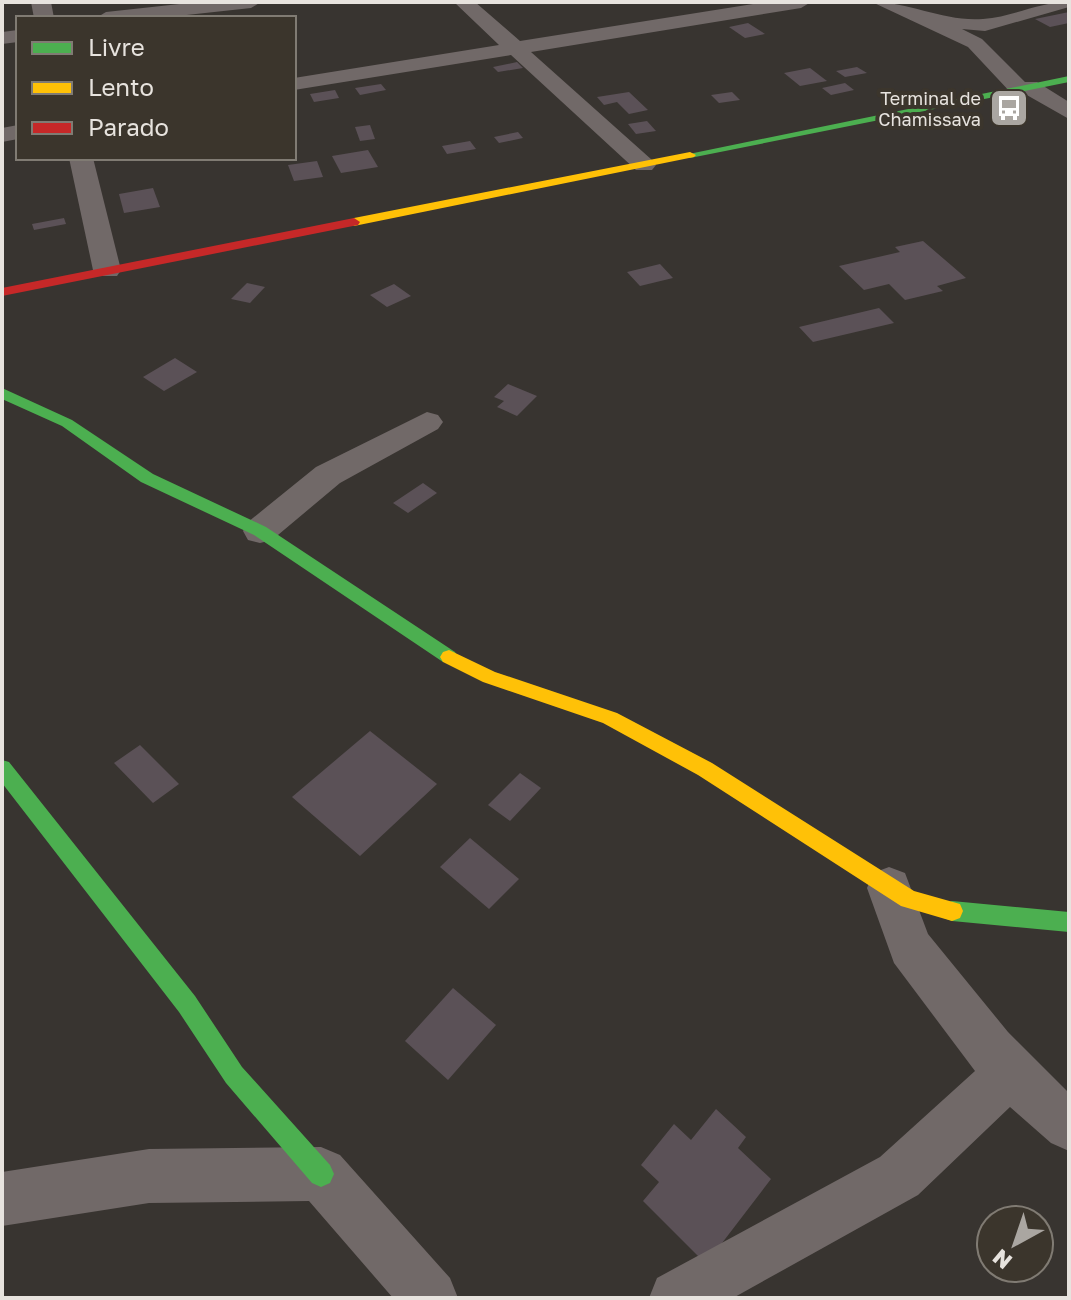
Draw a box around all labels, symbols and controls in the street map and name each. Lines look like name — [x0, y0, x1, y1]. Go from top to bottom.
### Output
legend — [16, 16, 296, 160]
text: Livre — [88, 32, 145, 61]
text: Lento — [88, 72, 154, 101]
place label: Terminal de Chamissava — [878, 87, 981, 130]
bus stop icon: Terminal de Chamissava — [988, 87, 1030, 129]
text: Parado — [88, 112, 169, 141]
north arrow — [975, 1204, 1055, 1284]
text: N — [987, 1244, 1017, 1275]

